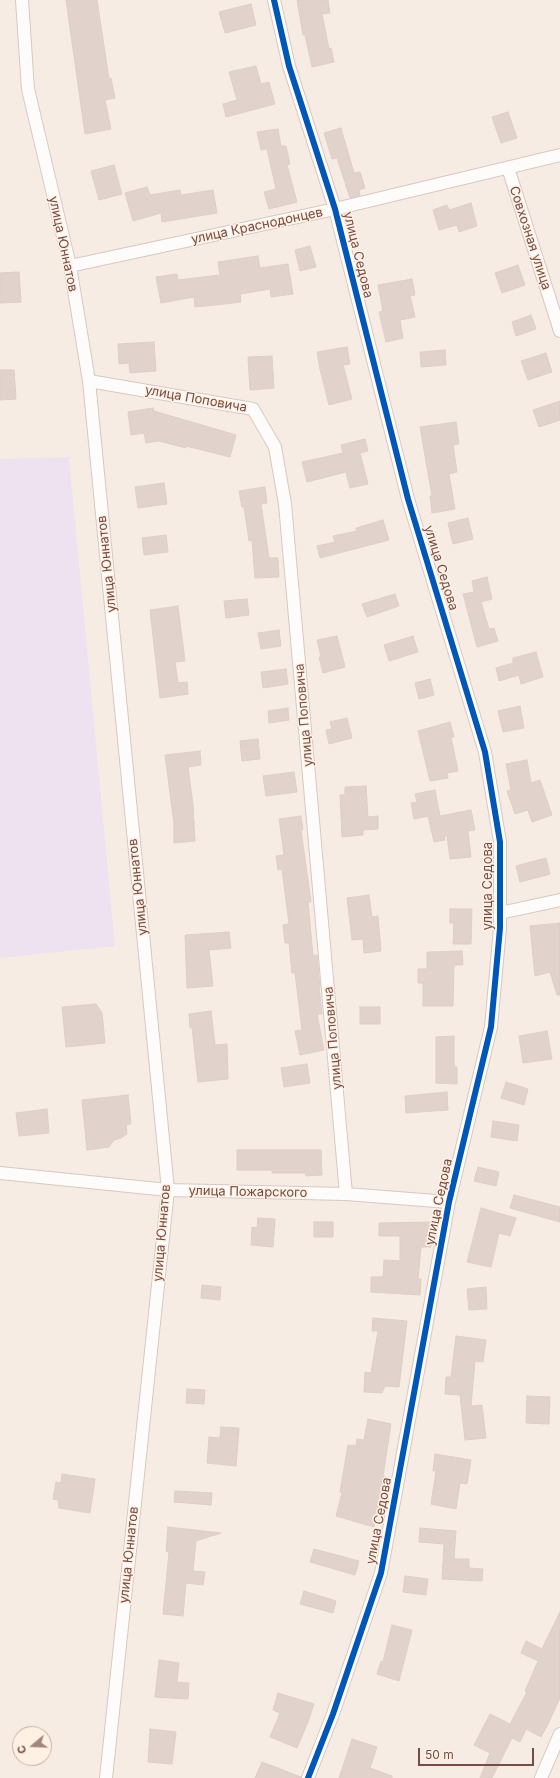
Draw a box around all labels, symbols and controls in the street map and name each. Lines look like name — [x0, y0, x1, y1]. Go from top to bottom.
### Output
street label: Совхозная улица — [506, 184, 554, 292]
street label: улица Юннатов — [45, 195, 81, 293]
street label: улица Краснодонцев — [190, 204, 324, 248]
street label: улица Седова — [340, 210, 376, 300]
street label: улица Поповича — [144, 382, 248, 416]
street label: улица Юннатов — [94, 515, 120, 613]
street label: улица Седова — [421, 524, 461, 612]
street label: улица Поповича — [292, 663, 316, 767]
street label: улица Юннатов — [125, 838, 151, 936]
street label: улица Седова — [480, 842, 496, 930]
street label: улица Поповича — [321, 986, 345, 1090]
street label: улица Седова — [422, 1157, 456, 1247]
street label: улица Пожарского — [188, 1183, 308, 1201]
street label: улица Юннатов — [150, 1184, 174, 1282]
street label: улица Седова — [363, 1476, 395, 1566]
street label: улица Юннатов — [116, 1506, 142, 1604]
north arrow — [12, 1726, 52, 1766]
scale bar — [420, 1740, 536, 1766]
text: С — [14, 1743, 30, 1756]
text: 50 m — [425, 1747, 454, 1762]

